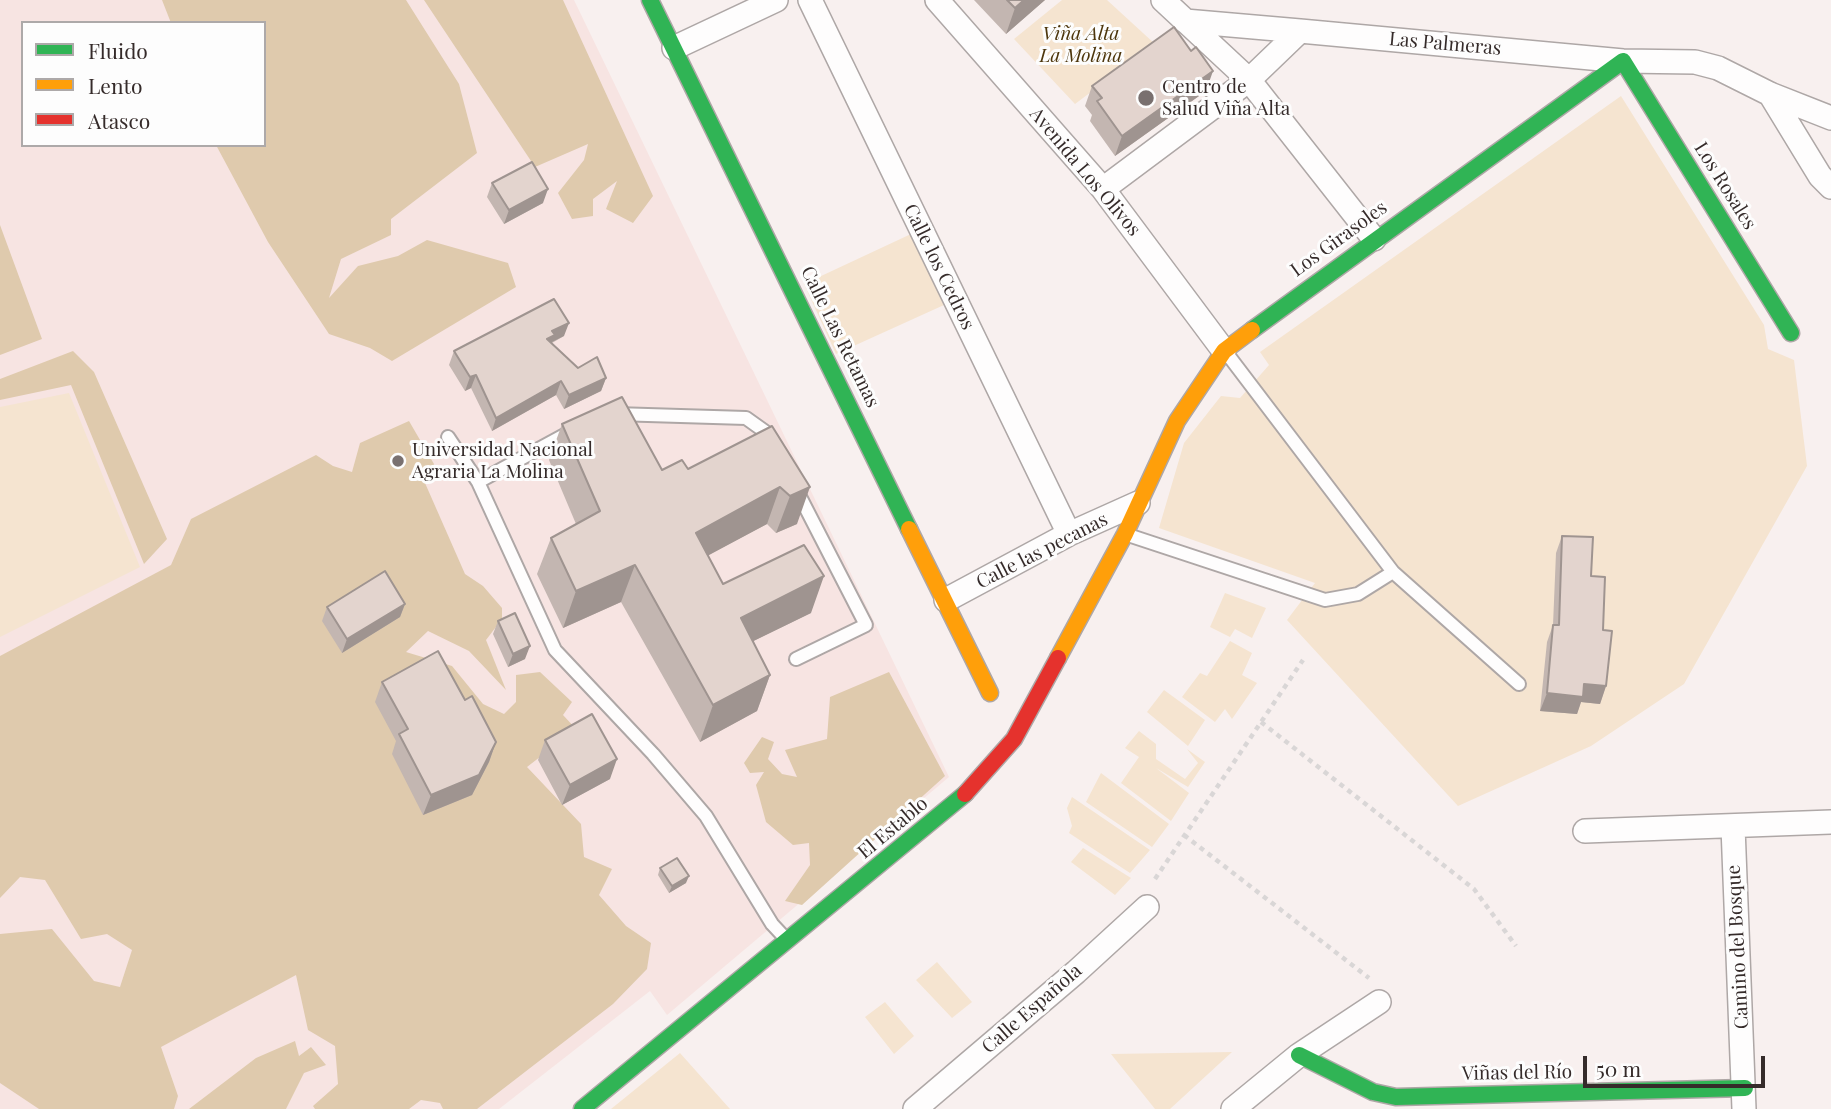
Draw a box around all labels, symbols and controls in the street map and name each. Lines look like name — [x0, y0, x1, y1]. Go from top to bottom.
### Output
legend — [21, 21, 266, 147]
park label: Viña Alta La Molina — [1039, 23, 1123, 67]
street label: Las Palmeras — [1388, 28, 1502, 60]
text: Fluido — [88, 36, 148, 64]
text: Lento — [88, 71, 142, 99]
place label: Centro de Salud Viña Alta — [1162, 76, 1290, 120]
marker: Centro de Salud Viña Alta — [1136, 88, 1156, 108]
street label: Avenida Los Olivos — [1025, 103, 1145, 241]
text: Atasco — [88, 106, 150, 134]
street label: Los Rosales — [1689, 138, 1761, 234]
street label: Los Girasoles — [1286, 196, 1392, 282]
street label: Calle los Cedros — [899, 200, 979, 334]
street label: Calle Las Retamas — [796, 263, 884, 411]
place label: Universidad Nacional Agraria La Molina — [412, 439, 593, 483]
marker: Universidad Nacional Agraria La Molina — [390, 453, 406, 469]
street label: Calle las pecanas — [973, 508, 1111, 594]
street label: El Establo — [853, 792, 933, 864]
street label: Camino del Bosque — [1722, 864, 1754, 1030]
street label: Calle Española — [978, 960, 1086, 1058]
scale bar — [1586, 1042, 1768, 1086]
text: 50 m — [1596, 1054, 1641, 1082]
street label: Viñas del Río — [1462, 1061, 1572, 1085]

